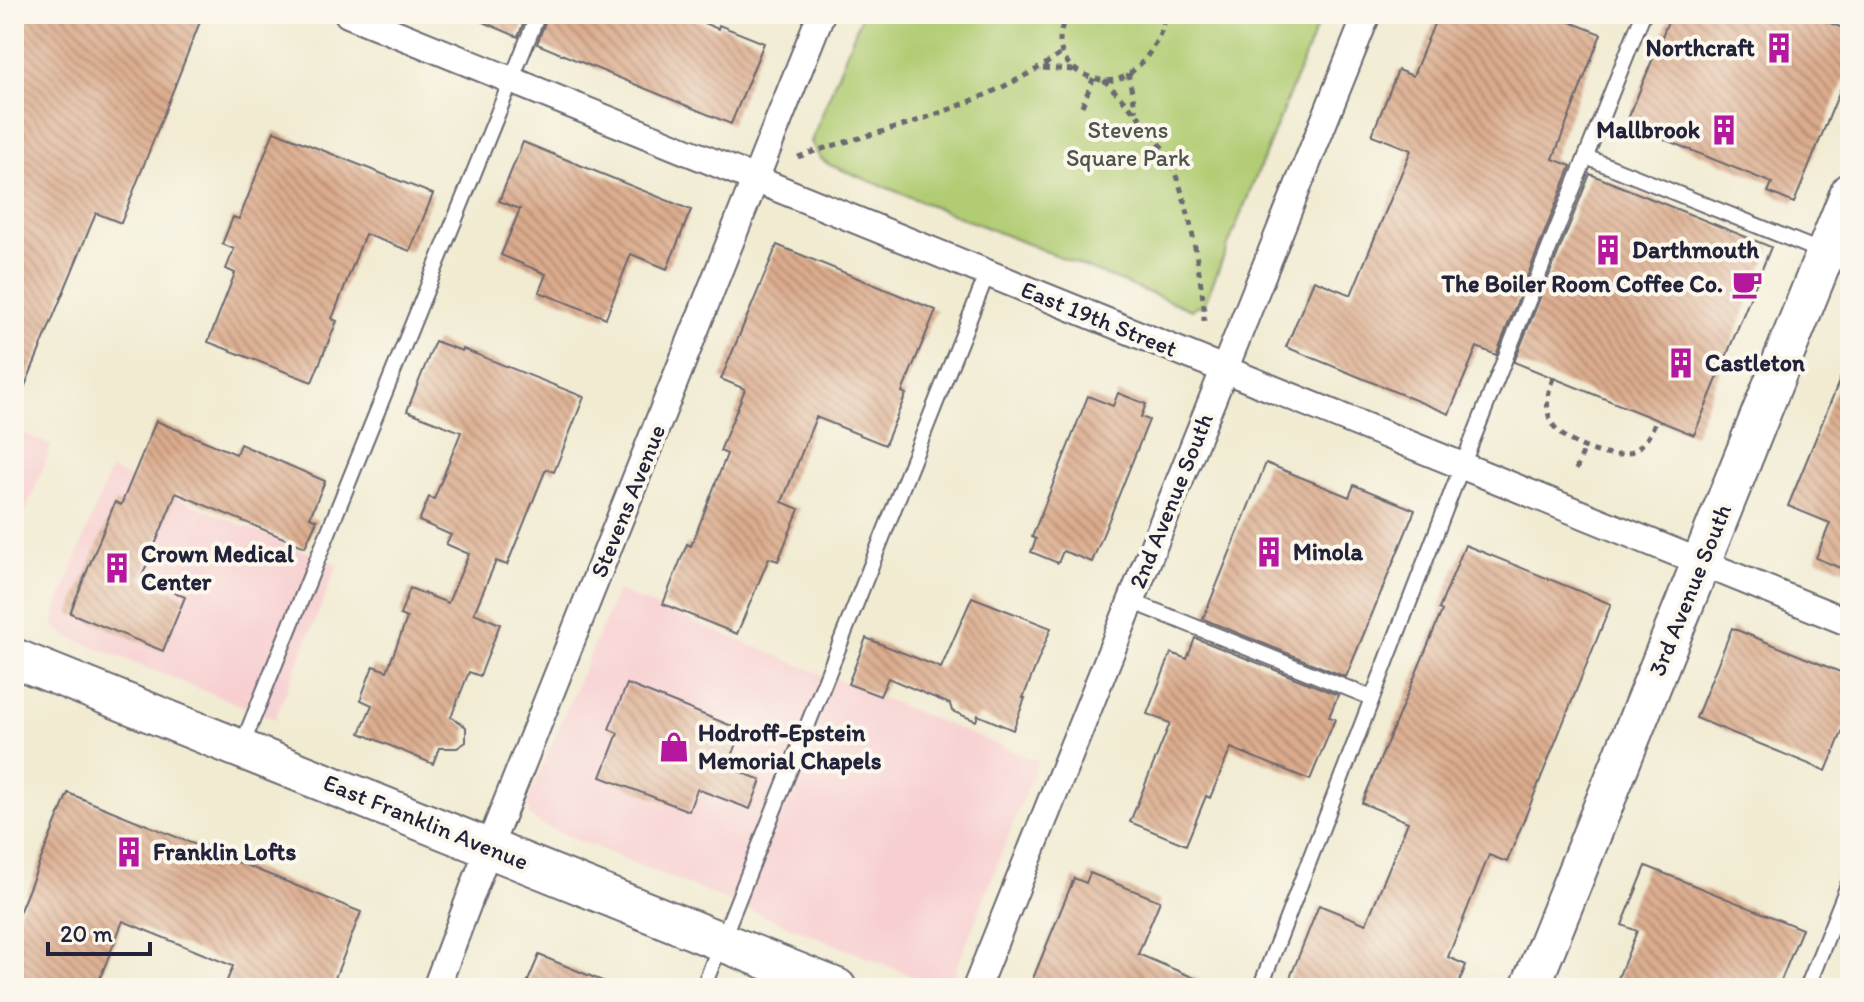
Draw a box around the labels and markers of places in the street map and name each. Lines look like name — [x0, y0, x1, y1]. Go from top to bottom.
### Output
building icon: Northcraft — [1762, 31, 1796, 65]
place label: Northcraft — [1645, 33, 1755, 62]
building icon: Mallbrook — [1707, 113, 1741, 147]
place label: Mallbrook — [1596, 115, 1701, 144]
building icon: Darthmouth — [1591, 233, 1625, 267]
place label: Darthmouth — [1632, 235, 1759, 264]
cafe icon: The Boiler Room Coffee Co. — [1730, 267, 1764, 301]
place label: The Boiler Room Coffee Co. — [1441, 269, 1723, 298]
building icon: Castleton — [1664, 346, 1698, 380]
place label: Castleton — [1705, 348, 1805, 377]
building icon: Minola — [1252, 535, 1286, 569]
place label: Minola — [1293, 537, 1364, 566]
place label: Crown Medical Center — [141, 539, 294, 596]
building icon: Crown Medical Center — [100, 551, 134, 585]
place label: Hodroff-Epstein Memorial Chapels — [698, 718, 882, 776]
shop icon: Hodroff-Epstein Memorial Chapels — [657, 730, 691, 764]
building icon: Franklin Lofts — [112, 835, 146, 869]
place label: Franklin Lofts — [153, 837, 296, 866]

